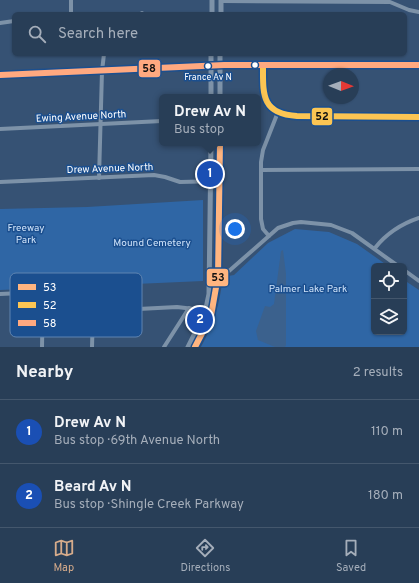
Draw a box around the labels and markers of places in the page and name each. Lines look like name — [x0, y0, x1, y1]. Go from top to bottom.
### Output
unlabelled marker — [250, 60, 260, 70]
marker: France Av N — [203, 61, 213, 71]
place label: France Av N — [184, 72, 232, 83]
pin: 1 — [197, 159, 223, 189]
pin: 2 — [187, 305, 213, 335]

